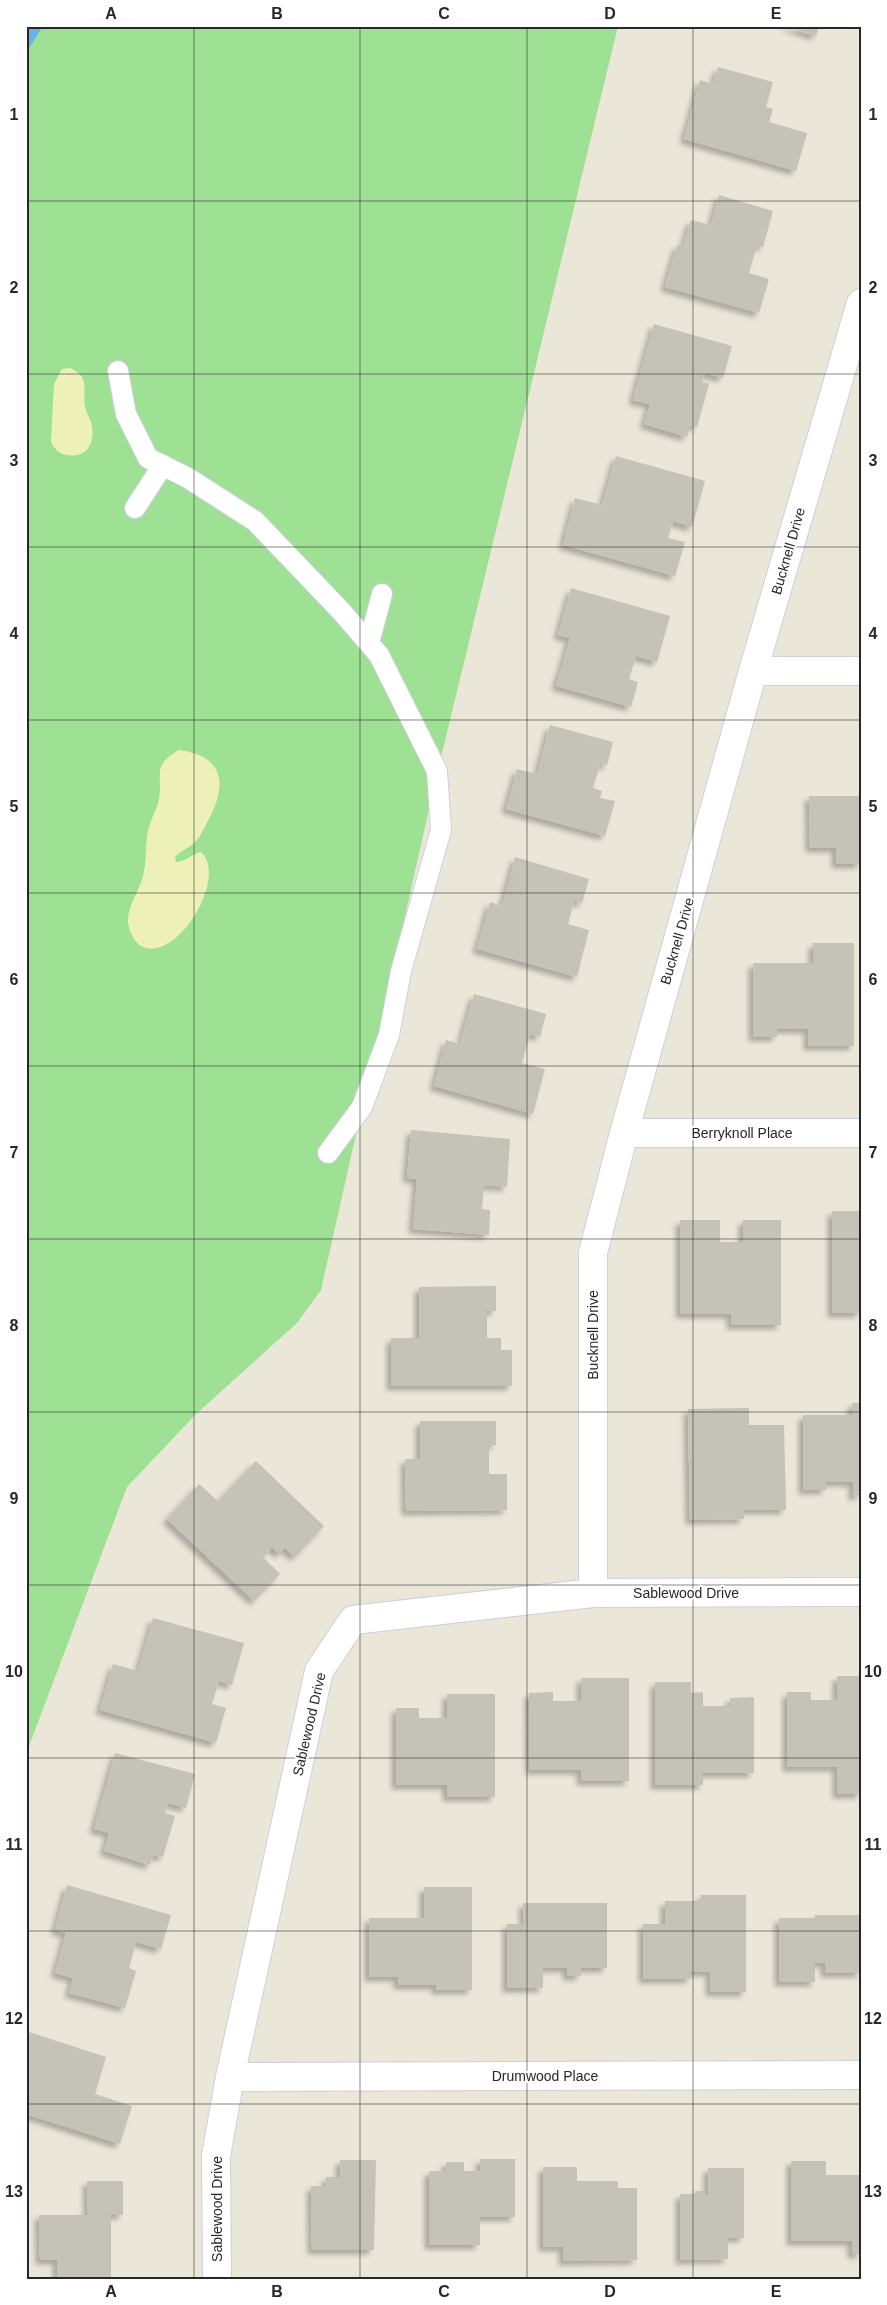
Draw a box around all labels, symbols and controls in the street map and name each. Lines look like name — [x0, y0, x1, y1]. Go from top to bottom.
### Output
text: A — [105, 5, 117, 22]
text: B — [271, 5, 283, 22]
text: C — [438, 5, 450, 22]
text: D — [604, 5, 616, 22]
text: E — [771, 5, 782, 22]
text: 1 — [10, 106, 19, 123]
text: 1 — [869, 106, 878, 123]
text: 2 — [10, 279, 19, 296]
text: 2 — [869, 279, 878, 296]
text: 3 — [10, 452, 19, 469]
text: 3 — [869, 452, 878, 469]
street label: Bucknell Drive — [768, 506, 808, 596]
text: 4 — [10, 625, 19, 642]
text: 4 — [869, 625, 878, 642]
text: 5 — [10, 798, 19, 815]
text: 5 — [869, 798, 878, 815]
street label: Bucknell Drive — [657, 896, 697, 986]
text: 6 — [10, 971, 19, 988]
text: 6 — [869, 971, 878, 988]
street label: Berryknoll Place — [691, 1125, 793, 1141]
text: 7 — [10, 1144, 19, 1161]
text: 7 — [869, 1144, 878, 1161]
street label: Bucknell Drive — [585, 1290, 601, 1380]
text: 8 — [10, 1317, 19, 1334]
text: 8 — [869, 1317, 878, 1334]
text: 9 — [10, 1490, 19, 1507]
text: 9 — [869, 1490, 878, 1507]
street label: Sablewood Drive — [633, 1585, 739, 1601]
text: 10 — [5, 1663, 23, 1680]
text: 10 — [864, 1663, 882, 1680]
street label: Sablewood Drive — [289, 1670, 329, 1777]
text: 11 — [6, 1836, 23, 1853]
text: 11 — [865, 1836, 882, 1853]
text: 12 — [5, 2010, 23, 2027]
text: 12 — [864, 2010, 882, 2027]
street label: Drumwood Place — [492, 2068, 599, 2084]
street label: Sablewood Drive — [209, 2156, 225, 2262]
text: 13 — [5, 2183, 23, 2200]
text: 13 — [864, 2183, 882, 2200]
text: A — [105, 2283, 117, 2300]
text: B — [271, 2283, 283, 2300]
text: C — [438, 2283, 450, 2300]
text: D — [604, 2283, 616, 2300]
text: E — [771, 2283, 782, 2300]

